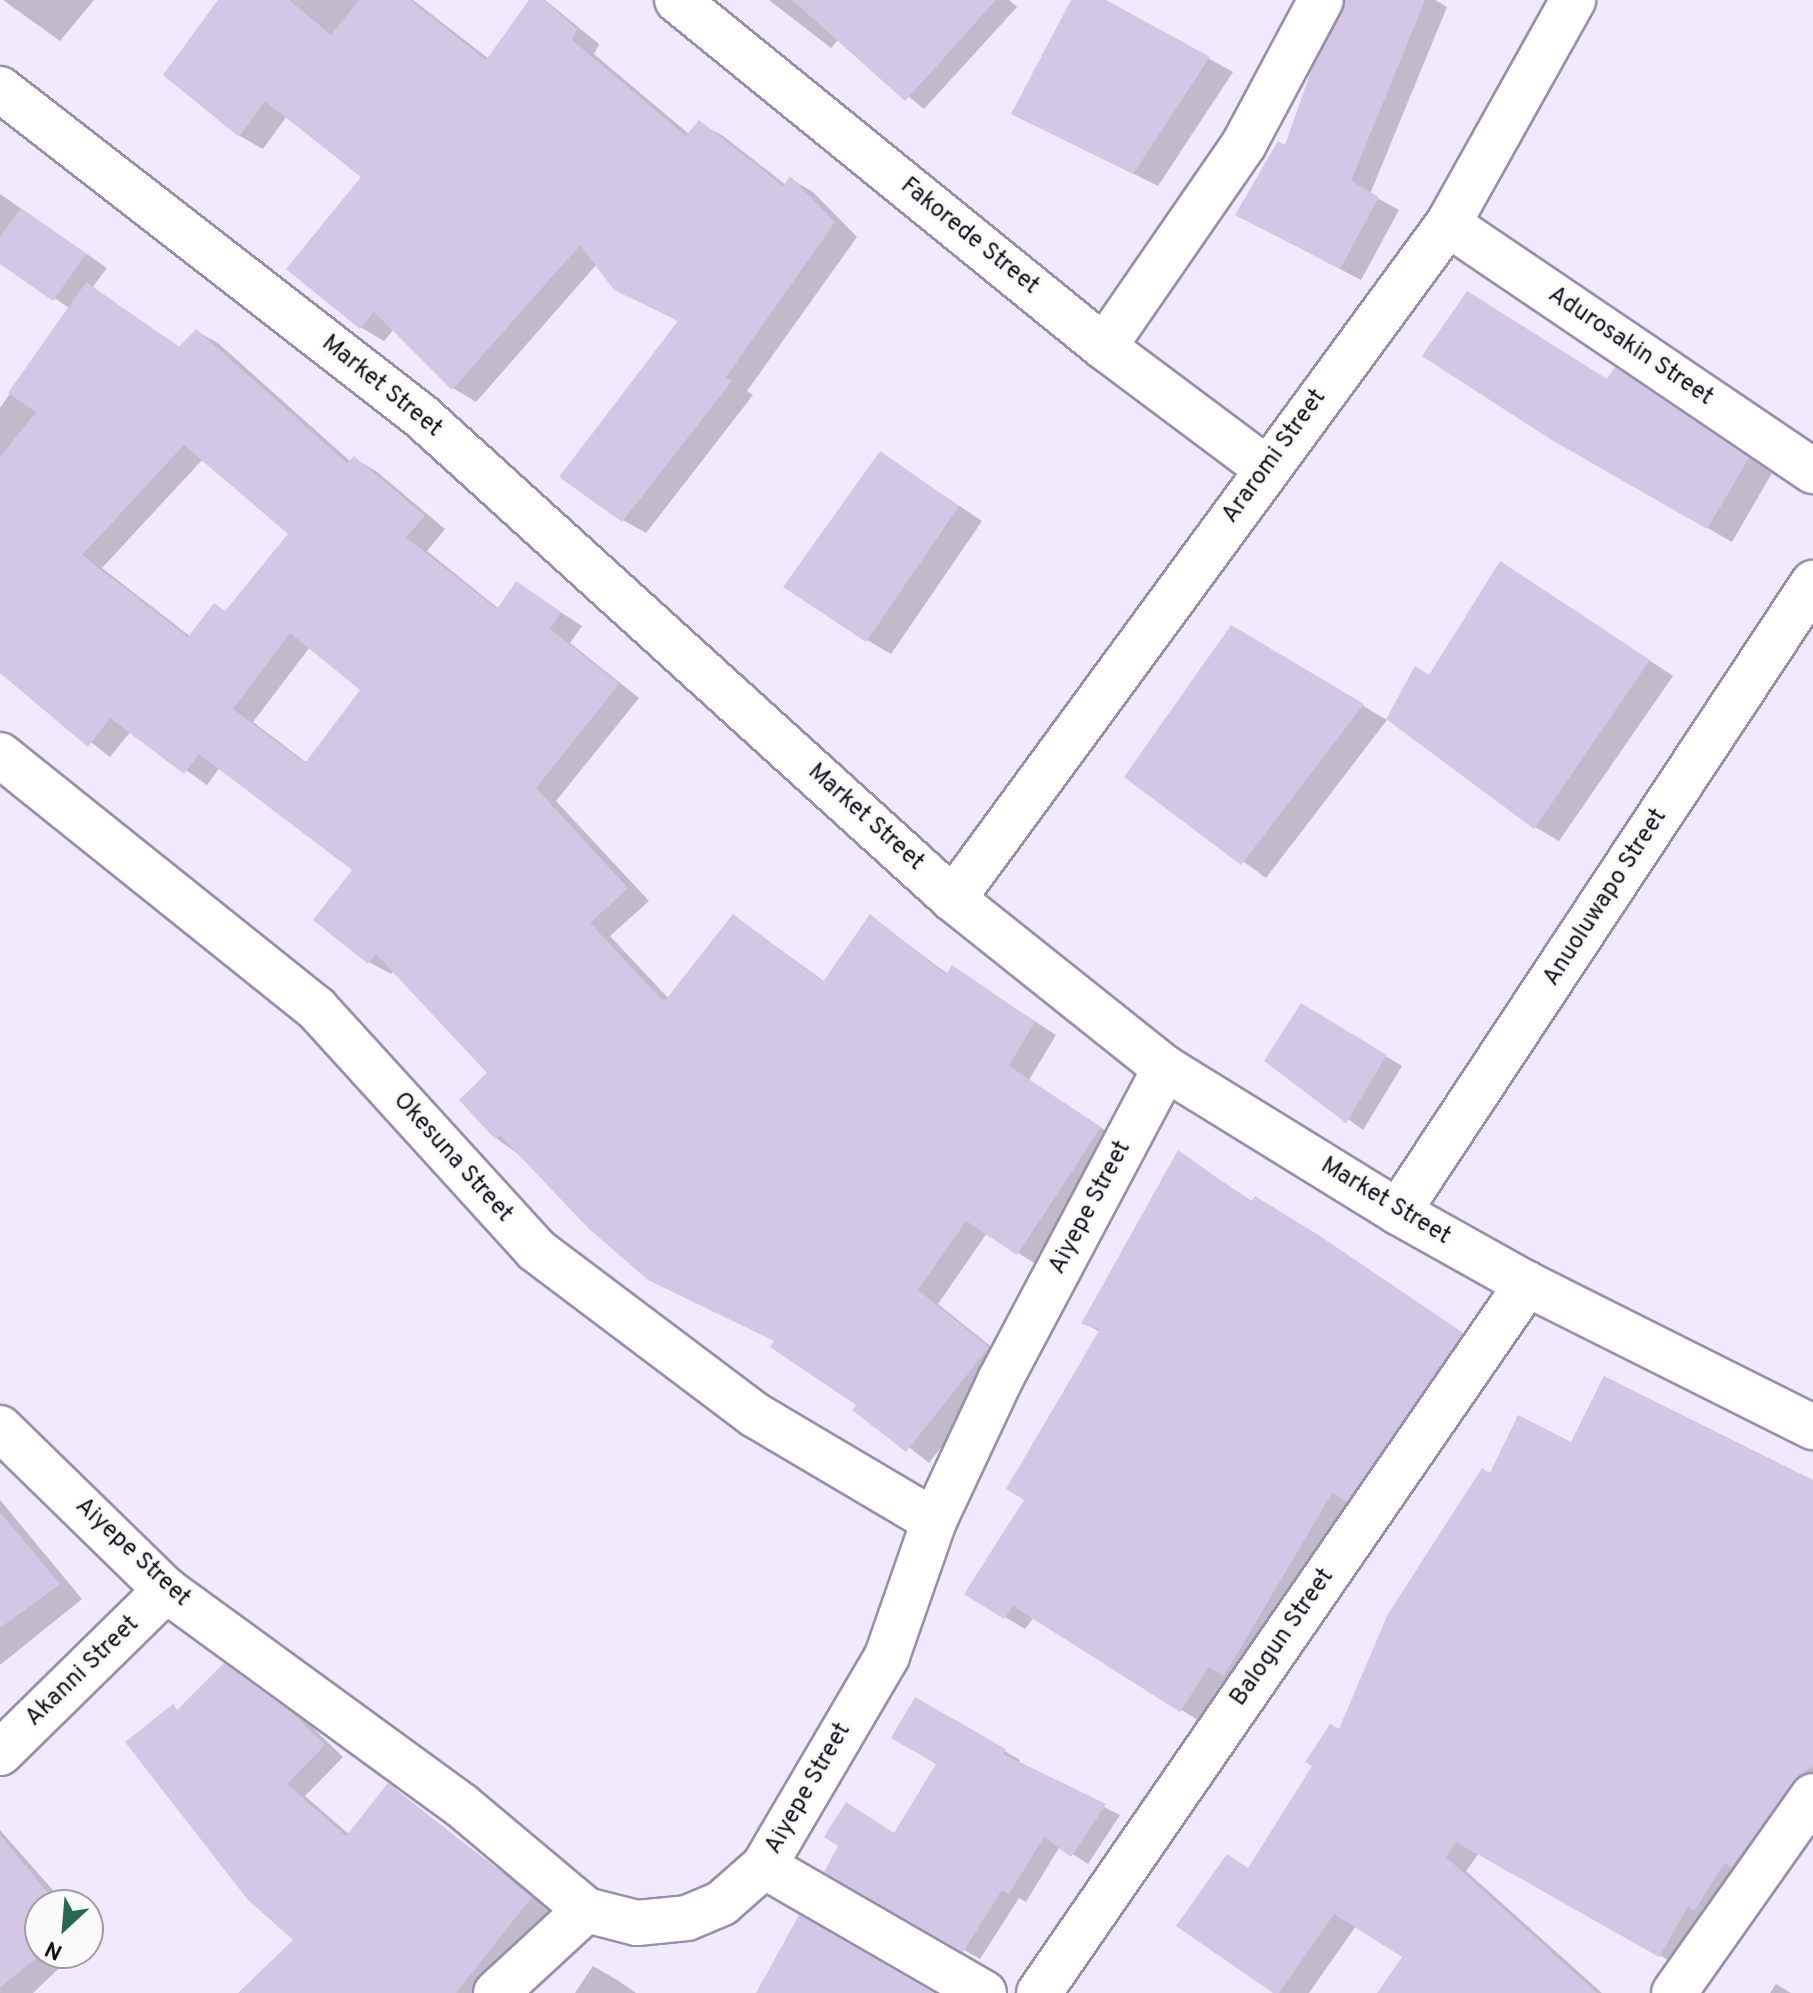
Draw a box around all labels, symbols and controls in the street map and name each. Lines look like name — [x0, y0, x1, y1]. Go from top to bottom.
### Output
street label: Fakorede Street — [894, 172, 1044, 302]
street label: Adurosakin Street — [1542, 281, 1718, 413]
street label: Market Street — [315, 330, 447, 444]
street label: Araromi Street — [1217, 385, 1333, 529]
street label: Market Street — [801, 758, 929, 878]
street label: Anuoluwapo Street — [1538, 804, 1674, 992]
street label: Okesuna Street — [386, 1087, 518, 1229]
street label: Aiyepe Street — [1044, 1136, 1138, 1280]
street label: Market Street — [1315, 1152, 1455, 1252]
street label: Aiyepe Street — [69, 1492, 195, 1614]
street label: Balogun Street — [1225, 1564, 1341, 1712]
street label: Akanni Street — [20, 1611, 146, 1733]
street label: Aiyepe Street — [760, 1718, 858, 1860]
north arrow — [24, 1889, 104, 1969]
text: N — [41, 1934, 67, 1965]

